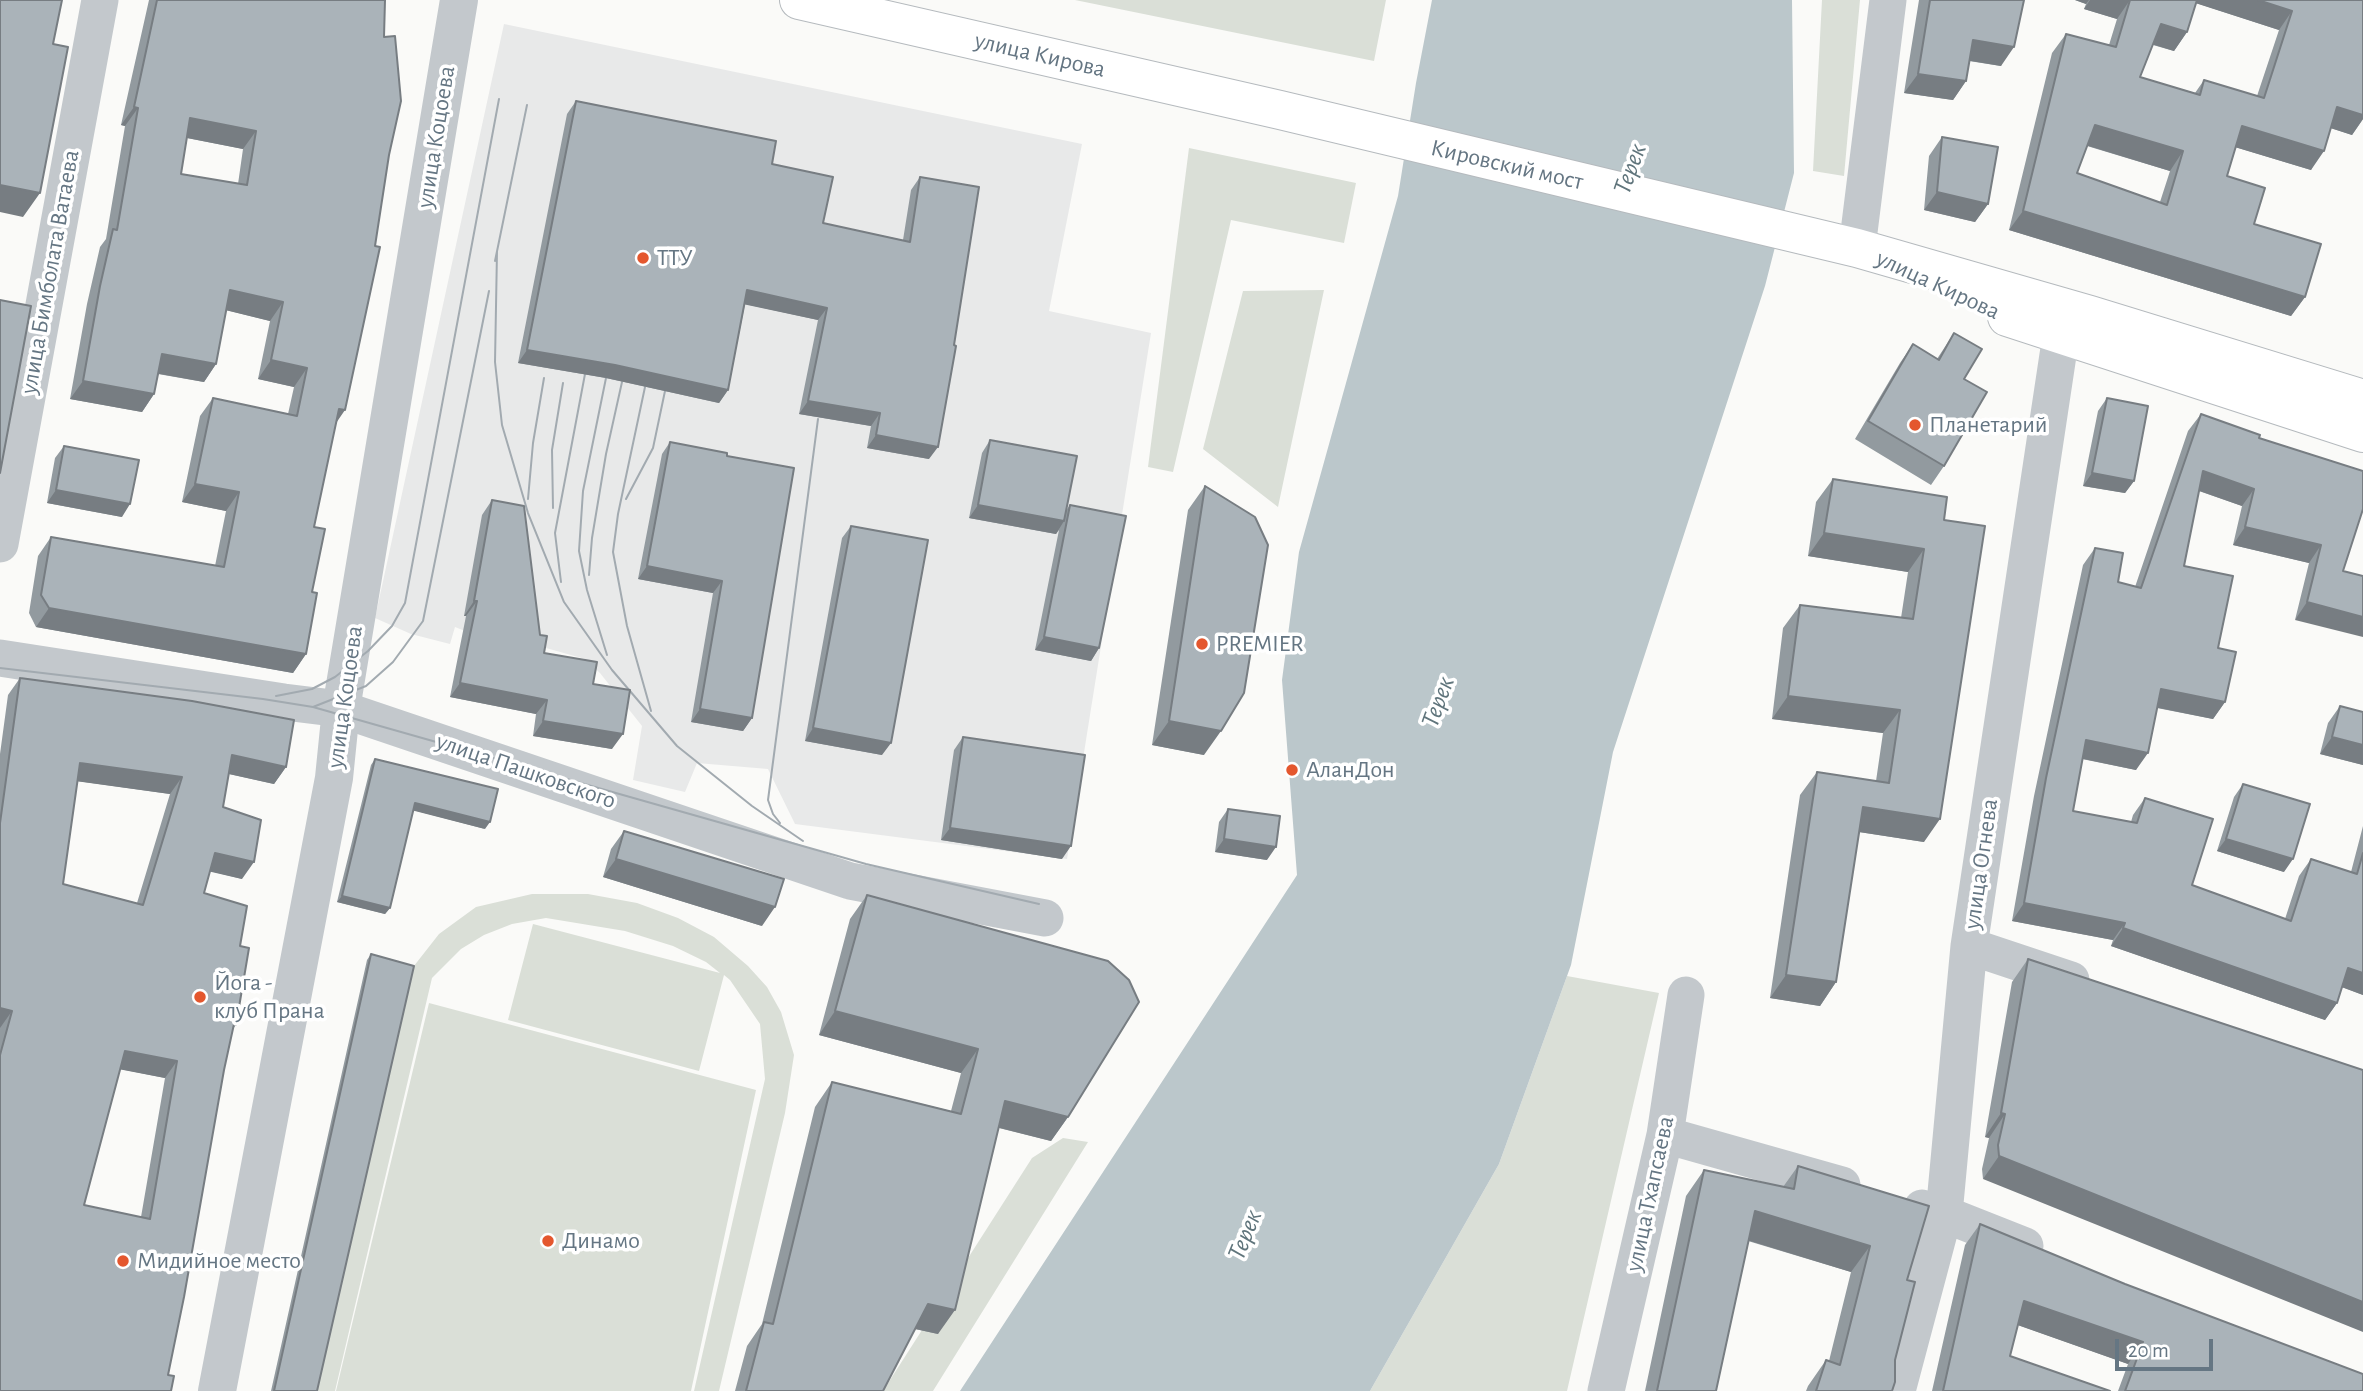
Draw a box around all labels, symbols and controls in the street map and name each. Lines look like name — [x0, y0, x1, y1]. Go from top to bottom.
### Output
street label: улица Кирова — [972, 26, 1108, 84]
street label: улица Коцоева — [411, 64, 461, 210]
street label: Кировский мост — [1428, 133, 1586, 197]
water label: Терек — [1607, 139, 1653, 199]
street label: улица Бимболата Ватаева — [14, 148, 86, 396]
place label: ТТУ — [657, 244, 693, 272]
street label: улица Кирова — [1872, 244, 2004, 326]
marker: ТТУ — [635, 250, 651, 266]
place label: Планетарий — [1929, 411, 2047, 439]
marker: Планетарий — [1907, 417, 1923, 433]
street label: улица Коцоева — [321, 624, 369, 770]
place label: PREMIER — [1216, 630, 1304, 658]
marker: PREMIER — [1194, 636, 1210, 652]
water label: Терек — [1415, 672, 1461, 732]
street label: улица Пашковского — [432, 727, 620, 815]
place label: АланДон — [1306, 756, 1395, 784]
marker: АланДон — [1284, 762, 1300, 778]
street label: улица Огнева — [1958, 797, 2004, 931]
place label: Йога - клуб Прана — [214, 969, 325, 1025]
marker: Йога - клуб Прана — [192, 989, 208, 1005]
street label: улица Тхапсаева — [1619, 1114, 1681, 1274]
water label: Терек — [1221, 1205, 1269, 1265]
place label: Динамо — [562, 1227, 640, 1255]
marker: Динамо — [540, 1233, 556, 1249]
place label: Мидийное место — [137, 1247, 301, 1275]
marker: Мидийное место — [115, 1253, 131, 1269]
scale bar — [2118, 1324, 2216, 1368]
text: 20 m — [2128, 1340, 2169, 1361]

